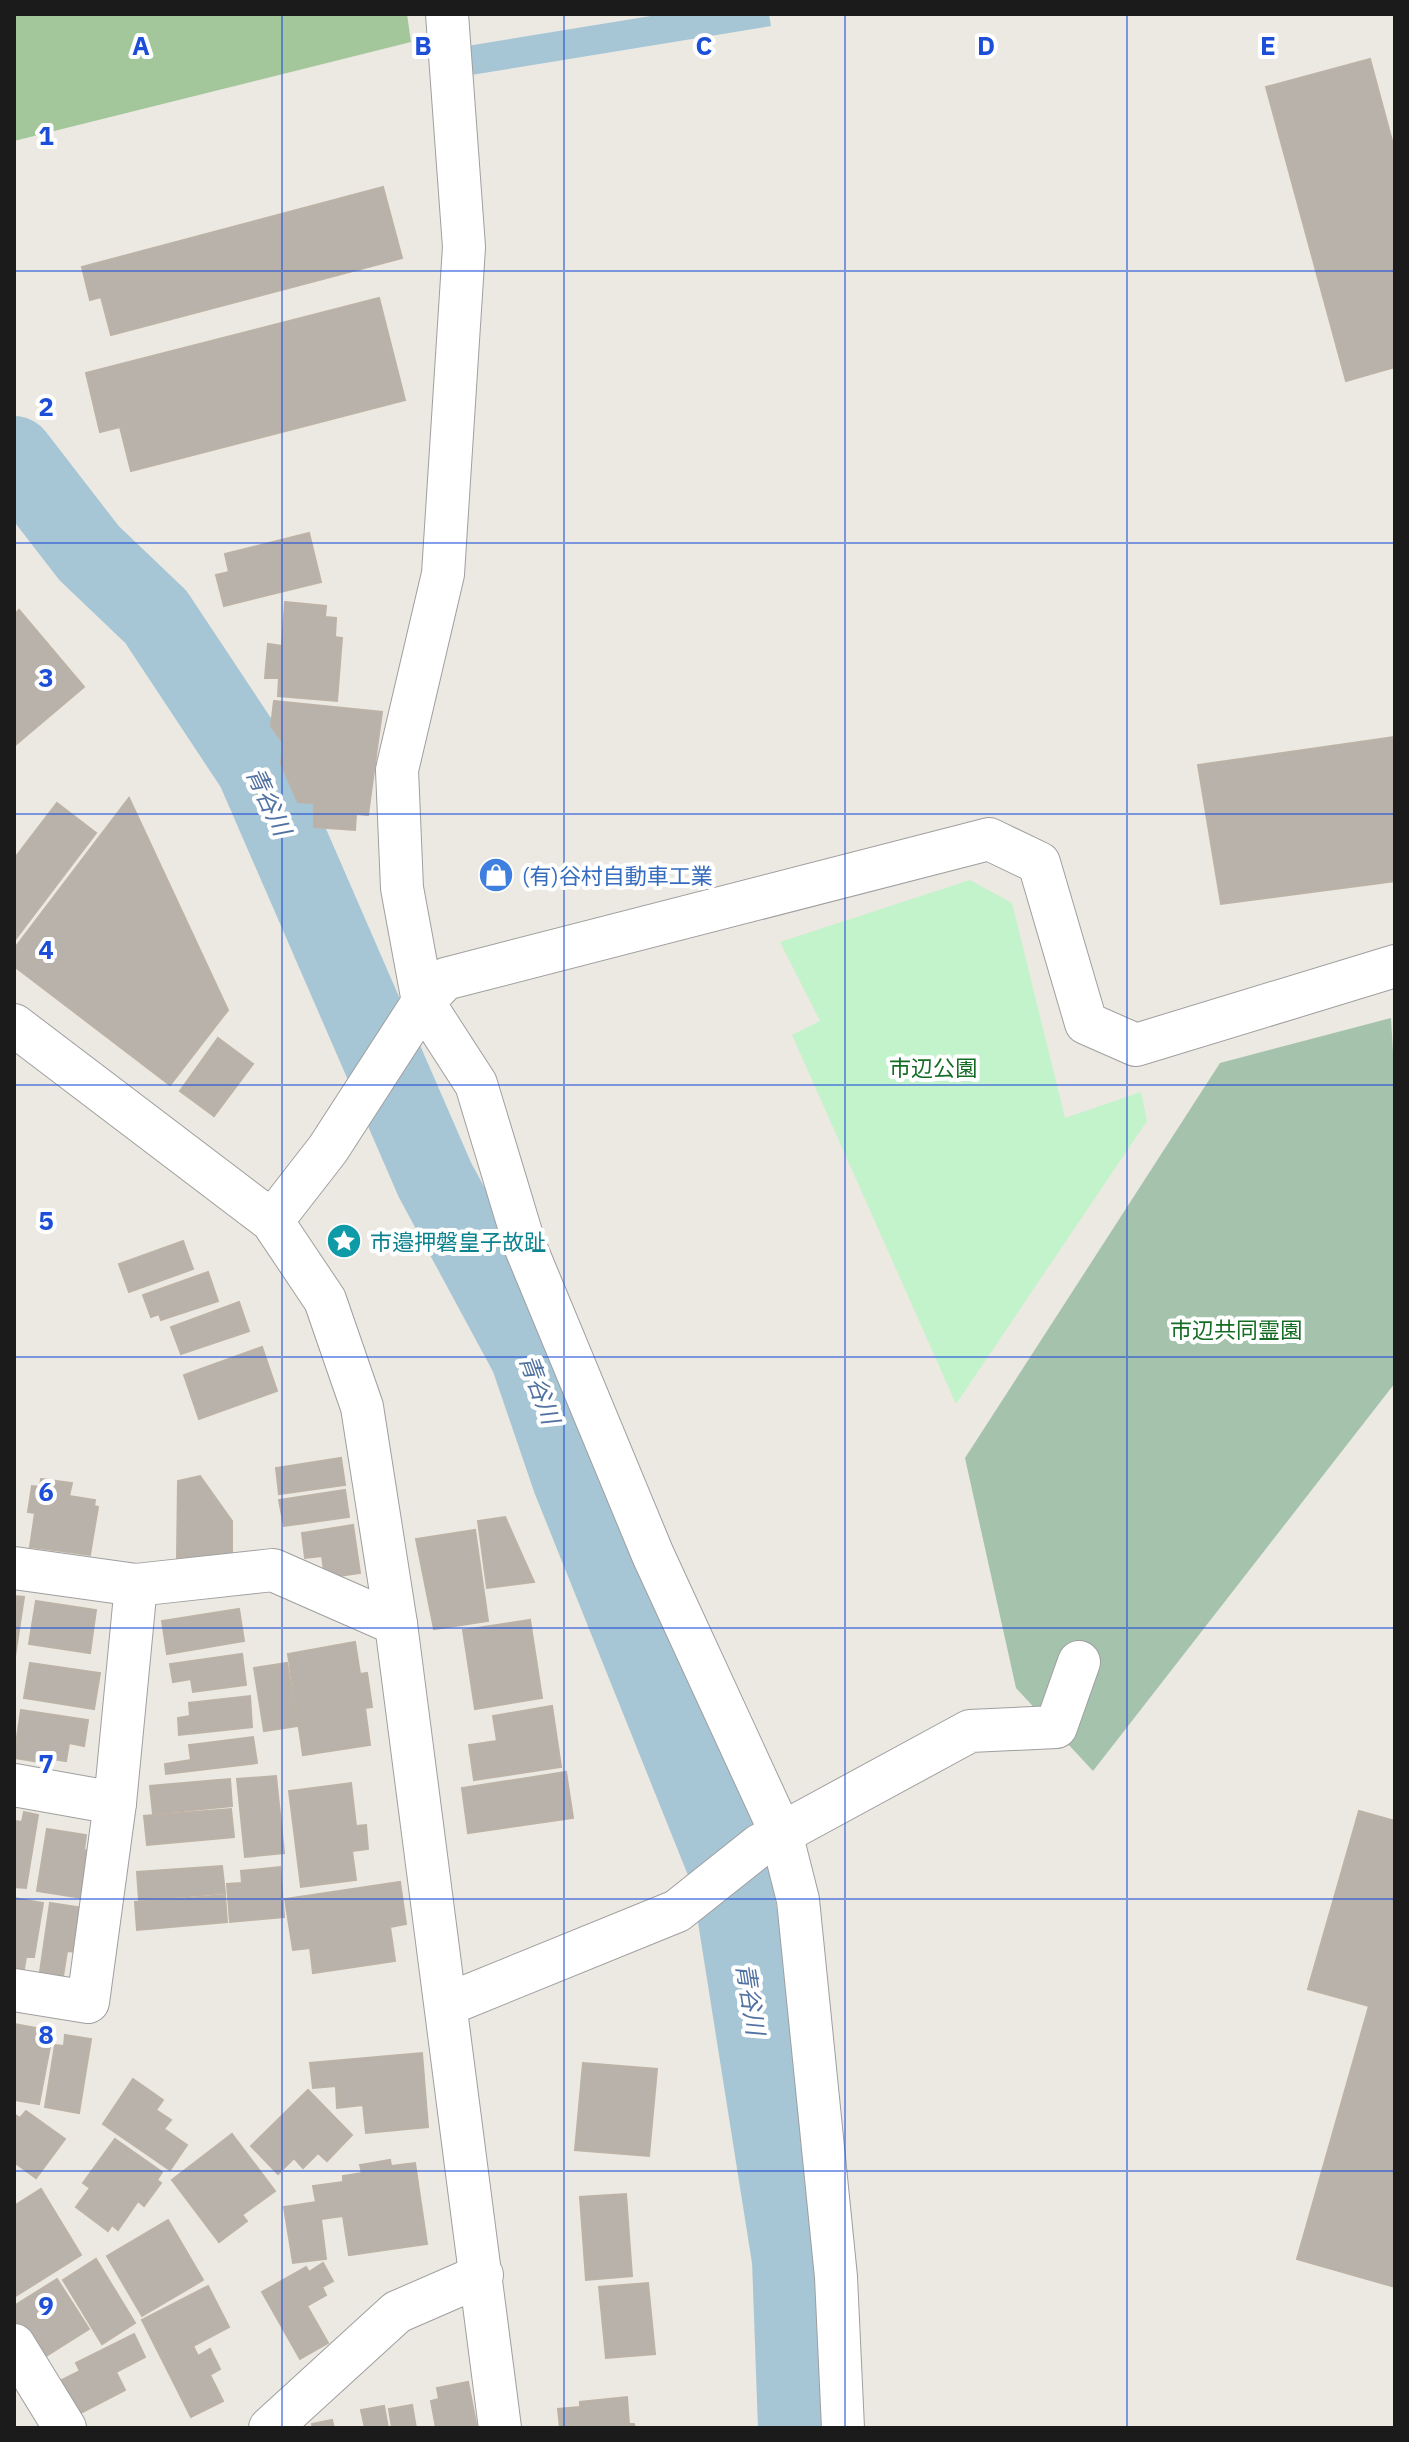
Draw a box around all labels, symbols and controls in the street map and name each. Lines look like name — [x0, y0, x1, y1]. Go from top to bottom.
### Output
text: A — [132, 28, 150, 62]
text: B — [414, 28, 432, 62]
text: C — [696, 28, 713, 62]
text: D — [977, 28, 995, 62]
text: E — [1260, 28, 1276, 62]
text: 1 — [38, 118, 54, 152]
text: 2 — [38, 389, 54, 423]
text: 3 — [38, 660, 54, 694]
water label: 青谷川 — [239, 762, 300, 843]
shop icon: (有)谷村自動車工業 — [477, 856, 515, 894]
place label: (有)谷村自動車工業 — [522, 861, 713, 890]
text: 4 — [38, 932, 54, 966]
park label: 市辺公園 — [889, 1053, 977, 1082]
text: 5 — [38, 1203, 54, 1237]
place icon: 市邉押磐皇子故趾 — [325, 1222, 363, 1260]
place label: 市邉押磐皇子故趾 — [370, 1227, 546, 1256]
park label: 市辺共同霊園 — [1170, 1315, 1302, 1344]
water label: 青谷川 — [513, 1350, 568, 1431]
text: 6 — [38, 1474, 54, 1508]
text: 7 — [38, 1746, 54, 1780]
water label: 青谷川 — [730, 1961, 773, 2040]
text: 8 — [38, 2017, 54, 2051]
text: 9 — [38, 2288, 54, 2322]

